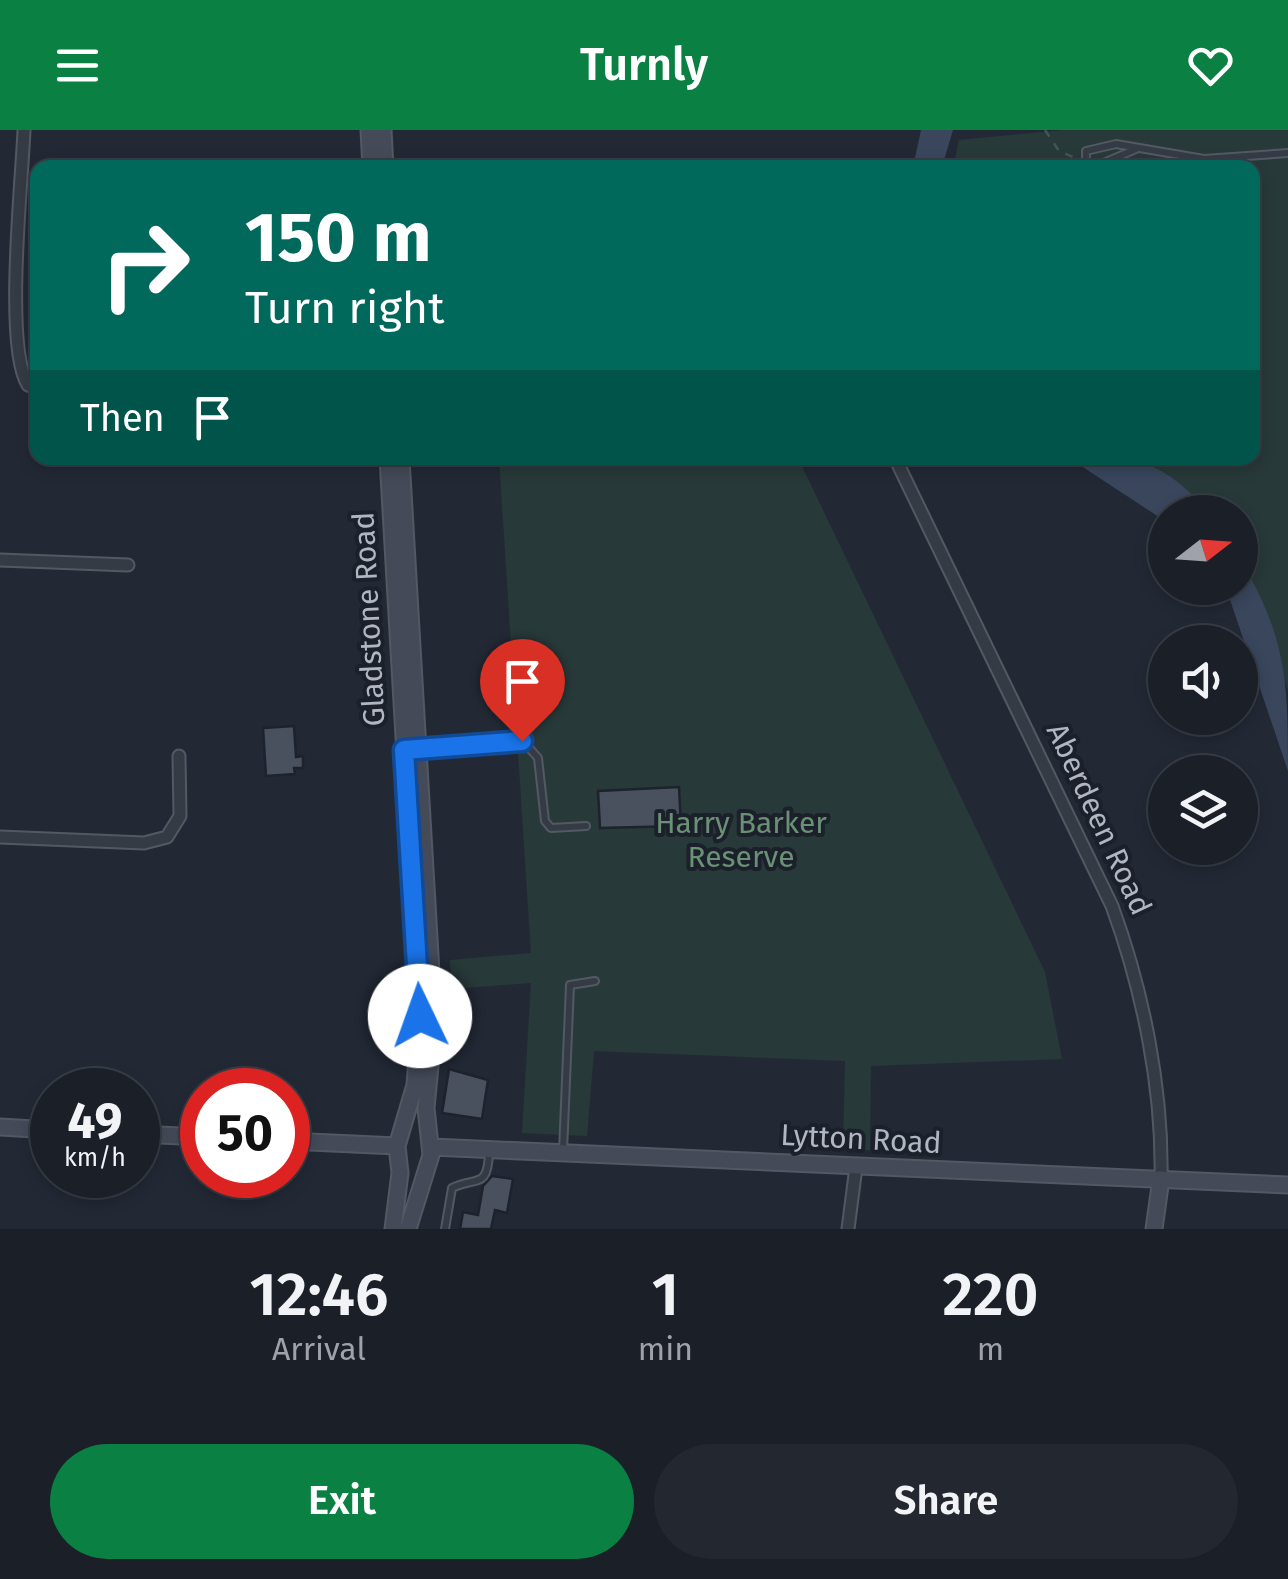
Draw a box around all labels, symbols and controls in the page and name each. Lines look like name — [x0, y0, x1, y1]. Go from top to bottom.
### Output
icon: menu — [50, 38, 105, 93]
text: Turnly — [580, 38, 708, 92]
icon: heart — [1183, 38, 1238, 93]
text: 150 m — [245, 196, 432, 280]
icon: right — [80, 200, 210, 330]
text: Turn right — [245, 281, 444, 335]
icon: arrive — [185, 390, 240, 445]
text: Then — [80, 395, 165, 441]
north arrow — [1148, 495, 1258, 605]
map controls — [1148, 495, 1258, 865]
street label: Gladstone Road — [345, 511, 393, 727]
button: sound — [1148, 625, 1258, 735]
pin — [480, 639, 565, 742]
icon: arrive — [495, 654, 550, 709]
street label: Aberdeen Road — [1039, 717, 1159, 921]
button: layers — [1148, 755, 1258, 865]
park label: Harry Barker Reserve — [655, 805, 827, 875]
position arrow — [368, 964, 472, 1068]
speed limit sign: 50 — [180, 1068, 310, 1198]
text: 49 — [67, 1091, 123, 1151]
street label: Lytton Road — [780, 1117, 942, 1161]
text: km/h — [64, 1143, 126, 1173]
text: 12:46 — [249, 1259, 388, 1331]
text: 1 — [652, 1259, 679, 1331]
text: 220 — [942, 1259, 1039, 1331]
text: Arrival — [272, 1330, 366, 1368]
text: min — [638, 1330, 693, 1368]
text: m — [977, 1330, 1004, 1368]
button: Exit — [50, 1444, 634, 1559]
button: Share — [654, 1444, 1238, 1559]

